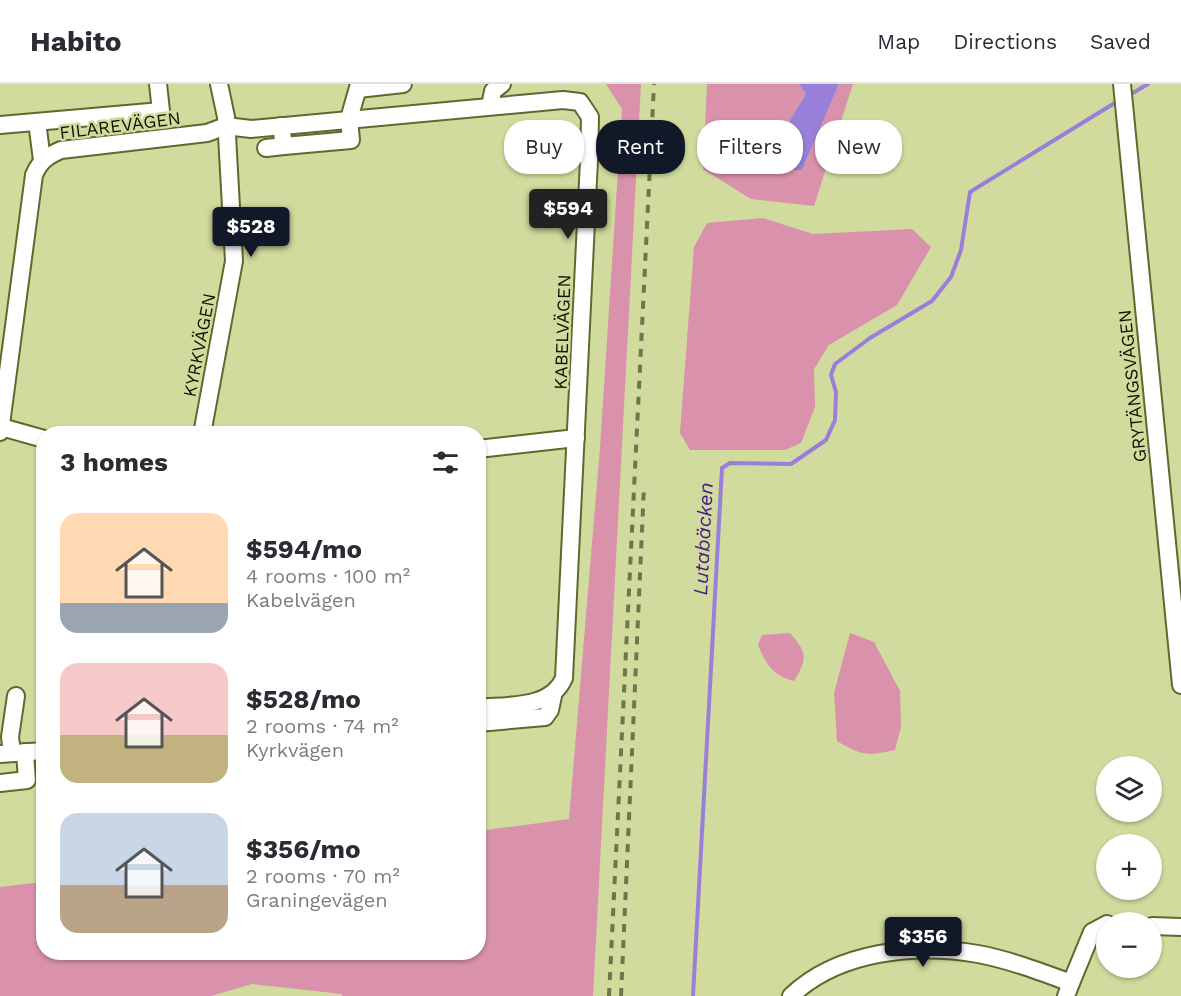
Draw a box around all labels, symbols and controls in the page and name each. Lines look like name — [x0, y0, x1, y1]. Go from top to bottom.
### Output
text: Habito — [30, 25, 122, 58]
text: Map — [877, 29, 920, 54]
text: Directions — [953, 29, 1057, 54]
text: Saved — [1090, 29, 1151, 54]
street label: FILAREVÄGEN — [58, 107, 182, 143]
chip: Buy — [504, 120, 584, 174]
chip: Rent — [596, 120, 685, 174]
chip: Filters — [697, 120, 803, 174]
chip: New — [815, 120, 902, 174]
pin: $594 — [532, 189, 604, 240]
text: $594 — [543, 196, 593, 220]
pin: $528 — [215, 207, 287, 258]
text: $528 — [227, 214, 275, 238]
street label: KABELVÄGEN — [549, 274, 575, 390]
street label: KYRKVÄGEN — [179, 291, 219, 399]
street label: GRYTÄNGSVÄGEN — [1114, 309, 1150, 463]
icon: filters — [429, 446, 462, 479]
text: 3 homes — [60, 447, 168, 477]
water label: Lutabäcken — [688, 482, 718, 596]
text: $594/mo — [246, 534, 362, 564]
icon: home — [108, 537, 180, 609]
text: 4 rooms · 100 m² — [246, 564, 410, 588]
text: Kabelvägen — [246, 588, 356, 612]
text: $528/mo — [246, 684, 361, 714]
icon: home — [108, 687, 180, 759]
text: 2 rooms · 74 m² — [246, 714, 399, 738]
text: Kyrkvägen — [246, 738, 344, 762]
map controls — [1096, 756, 1162, 978]
button: layers — [1096, 756, 1162, 822]
text: $356/mo — [246, 834, 361, 864]
button: + — [1096, 834, 1162, 900]
icon: home — [108, 837, 180, 909]
text: 2 rooms · 70 m² — [246, 864, 400, 888]
text: Graningevägen — [246, 888, 388, 912]
button: − — [1096, 912, 1162, 978]
pin: $356 — [887, 917, 959, 968]
text: $356 — [899, 924, 947, 948]

